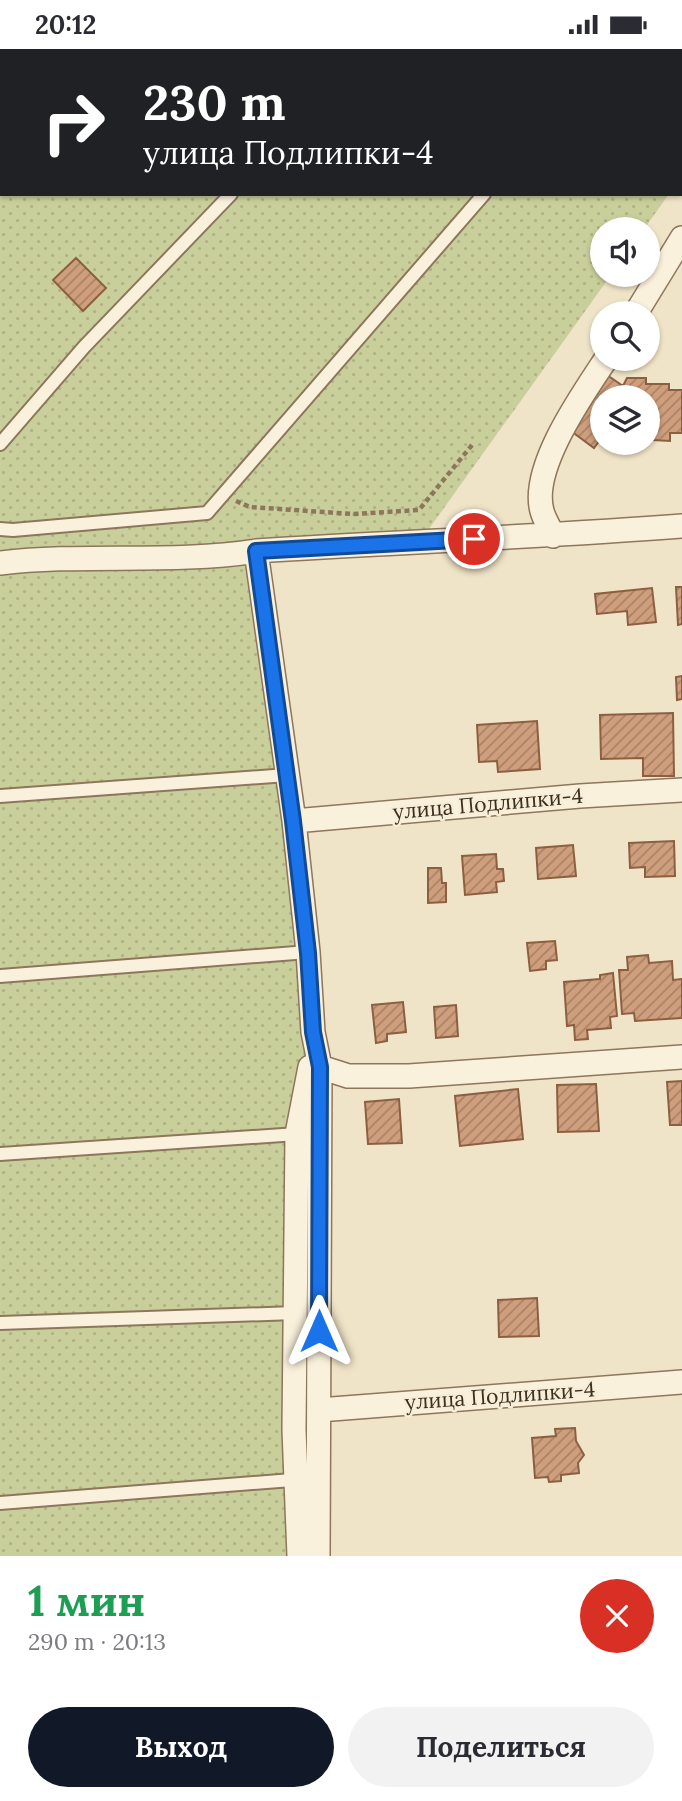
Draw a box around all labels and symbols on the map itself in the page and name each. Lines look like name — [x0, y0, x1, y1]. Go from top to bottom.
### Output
pin — [444, 509, 504, 569]
street label: улица Подлипки-4 — [392, 782, 584, 825]
position arrow — [282, 1294, 356, 1368]
street label: улица Подлипки-4 — [404, 1375, 596, 1416]

